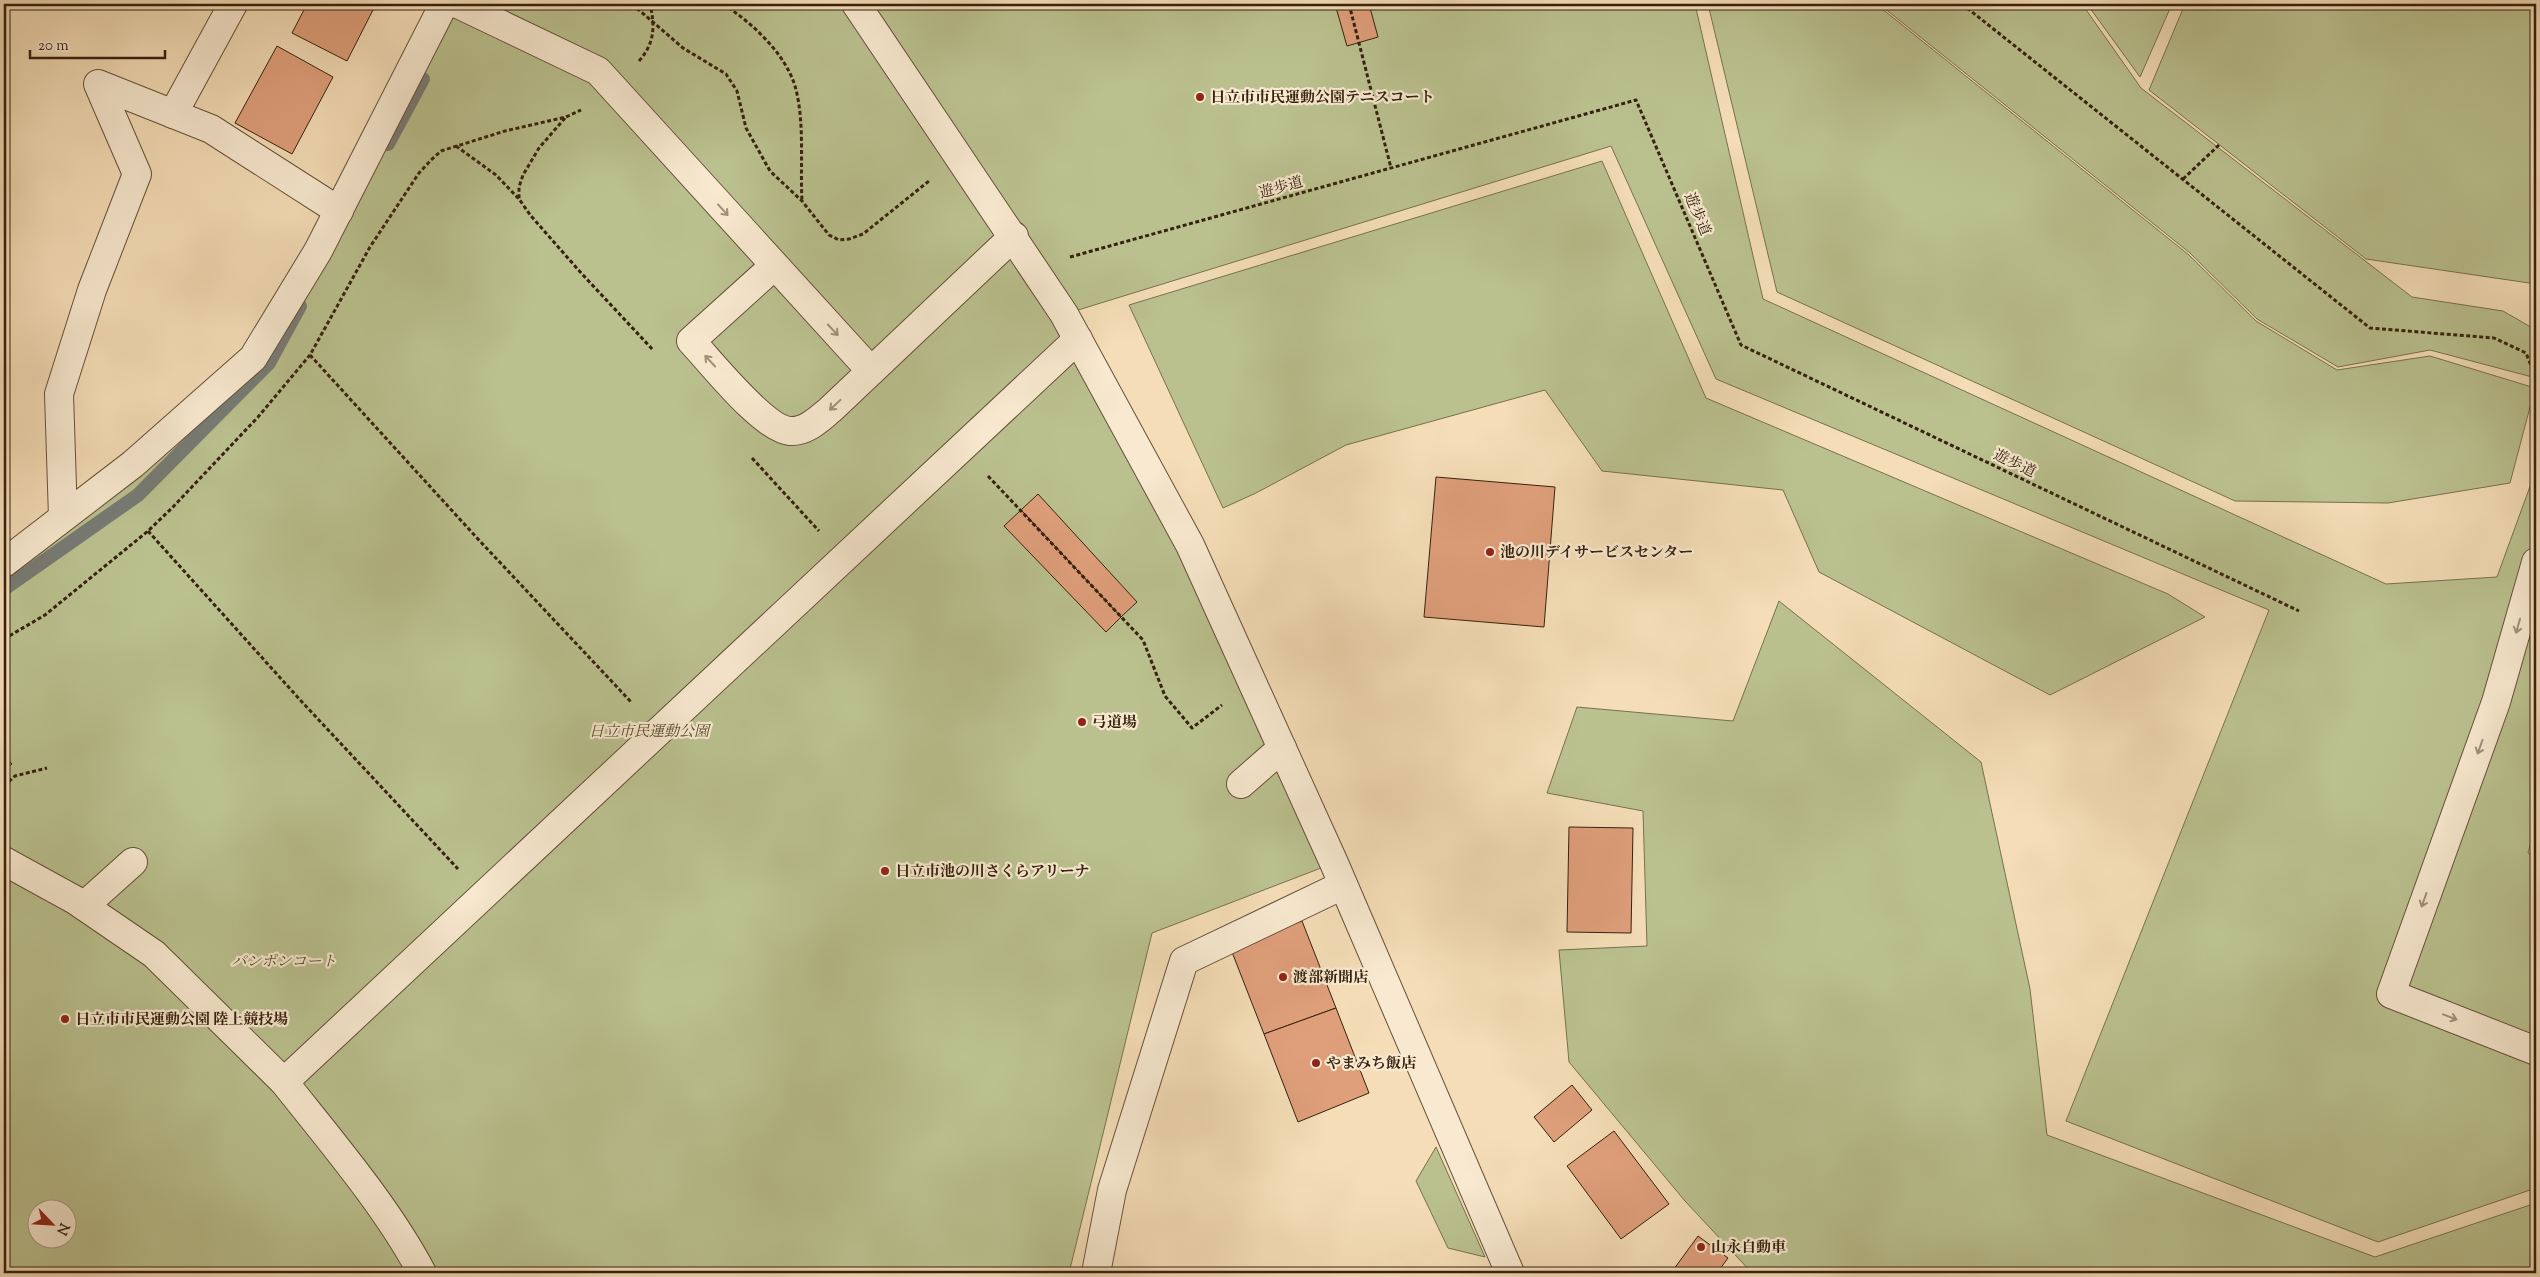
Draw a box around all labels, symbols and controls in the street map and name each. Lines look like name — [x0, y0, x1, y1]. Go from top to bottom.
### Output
scale bar — [30, 28, 165, 60]
text: 20 m — [38, 36, 69, 57]
place label: 日立市市民運動公園テニスコート — [1210, 88, 1434, 109]
marker: 日立市市民運動公園テニスコート — [1194, 91, 1206, 103]
street label: 遊歩道 — [1257, 172, 1306, 205]
street label: 遊歩道 — [1678, 190, 1715, 239]
one-way arrow — [717, 204, 729, 217]
one-way arrow — [827, 324, 839, 336]
one-way arrow — [704, 354, 715, 367]
one-way arrow — [829, 399, 842, 411]
street label: 遊歩道 — [1990, 445, 2039, 484]
place label: 池の川デイサービスセンター — [1500, 543, 1693, 564]
marker: 池の川デイサービスセンター — [1484, 546, 1496, 558]
one-way arrow — [2513, 617, 2522, 633]
place label: 弓道場 — [1092, 713, 1137, 734]
marker: 弓道場 — [1076, 716, 1088, 728]
park label: 日立市民運動公園 — [589, 722, 712, 743]
one-way arrow — [2475, 739, 2484, 755]
place label: 日立市池の川さくらアリーナ — [895, 862, 1089, 883]
marker: 日立市池の川さくらアリーナ — [879, 865, 891, 877]
one-way arrow — [2419, 892, 2428, 907]
park label: パンポンコート — [231, 952, 337, 973]
place label: 渡部新聞店 — [1293, 968, 1368, 989]
marker: 渡部新聞店 — [1277, 971, 1289, 983]
place label: 日立市市民運動公園 陸上競技場 — [75, 1010, 288, 1031]
marker: 日立市市民運動公園 陸上競技場 — [59, 1013, 71, 1025]
one-way arrow — [2442, 1013, 2457, 1022]
place label: やまみち飯店 — [1326, 1054, 1416, 1075]
marker: やまみち飯店 — [1310, 1057, 1322, 1069]
north arrow — [28, 1200, 78, 1250]
text: N — [51, 1219, 73, 1238]
place label: 山永自動車 — [1711, 1238, 1786, 1259]
marker: 山永自動車 — [1695, 1241, 1707, 1253]

